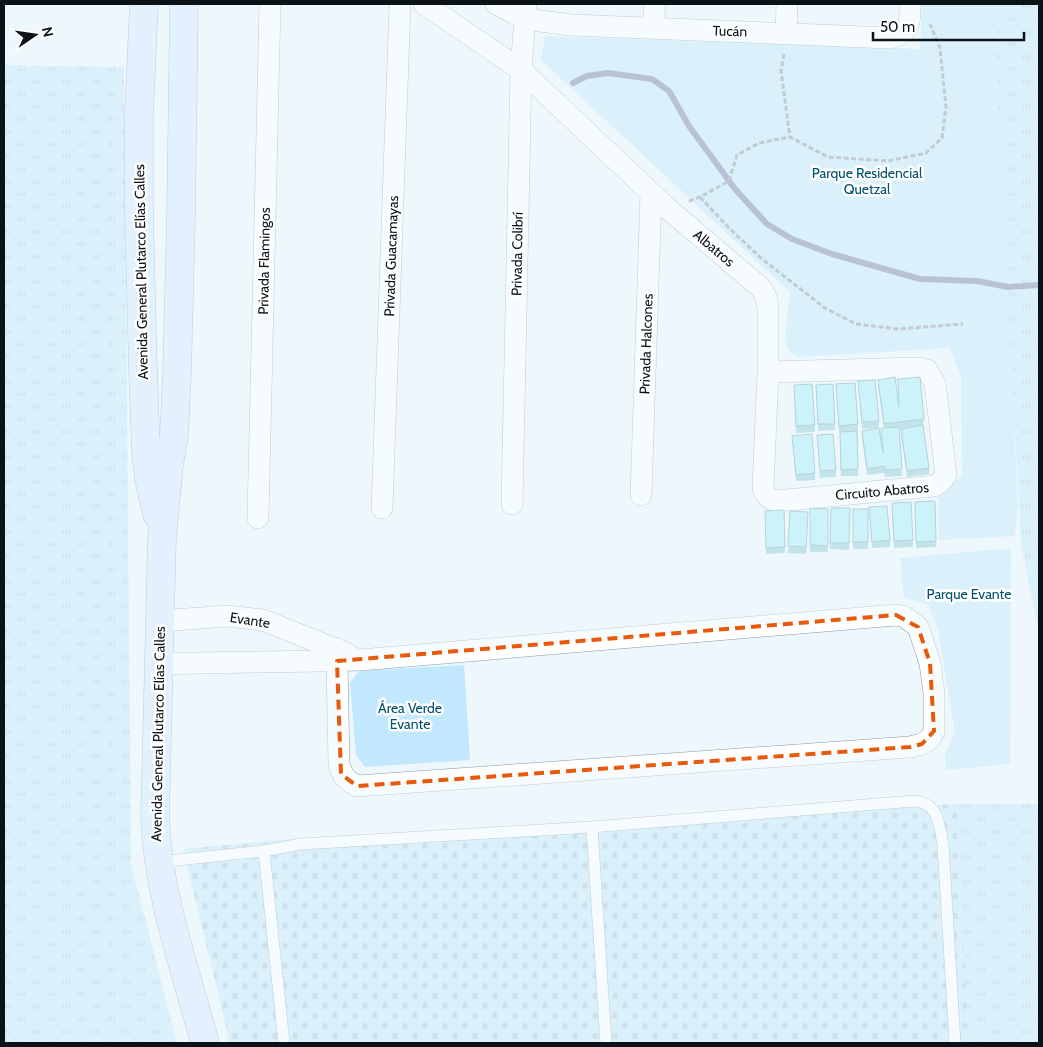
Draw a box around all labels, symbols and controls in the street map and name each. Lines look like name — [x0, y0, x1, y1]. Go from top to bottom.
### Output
north arrow — [10, 10, 60, 60]
scale bar — [873, 10, 1024, 42]
text: 50 m — [880, 18, 915, 36]
street label: Tucán — [712, 21, 748, 41]
text: N — [38, 25, 58, 39]
street label: Avenida General Plutarco Elías Calles — [130, 164, 152, 380]
park label: Parque Residencial Quetzal — [812, 164, 923, 198]
street label: Privada Guacamayas — [380, 195, 402, 317]
street label: Privada Flamingos — [254, 207, 274, 315]
street label: Privada Colibrí — [507, 212, 527, 296]
street label: Albatros — [690, 225, 739, 271]
street label: Privada Halcones — [635, 293, 657, 395]
street label: Circuito Abatros — [834, 478, 930, 504]
park label: Parque Evante — [927, 585, 1011, 603]
street label: Evante — [229, 608, 271, 632]
street label: Avenida General Plutarco Elías Calles — [147, 626, 169, 842]
park label: Área Verde Evante — [378, 699, 442, 733]

